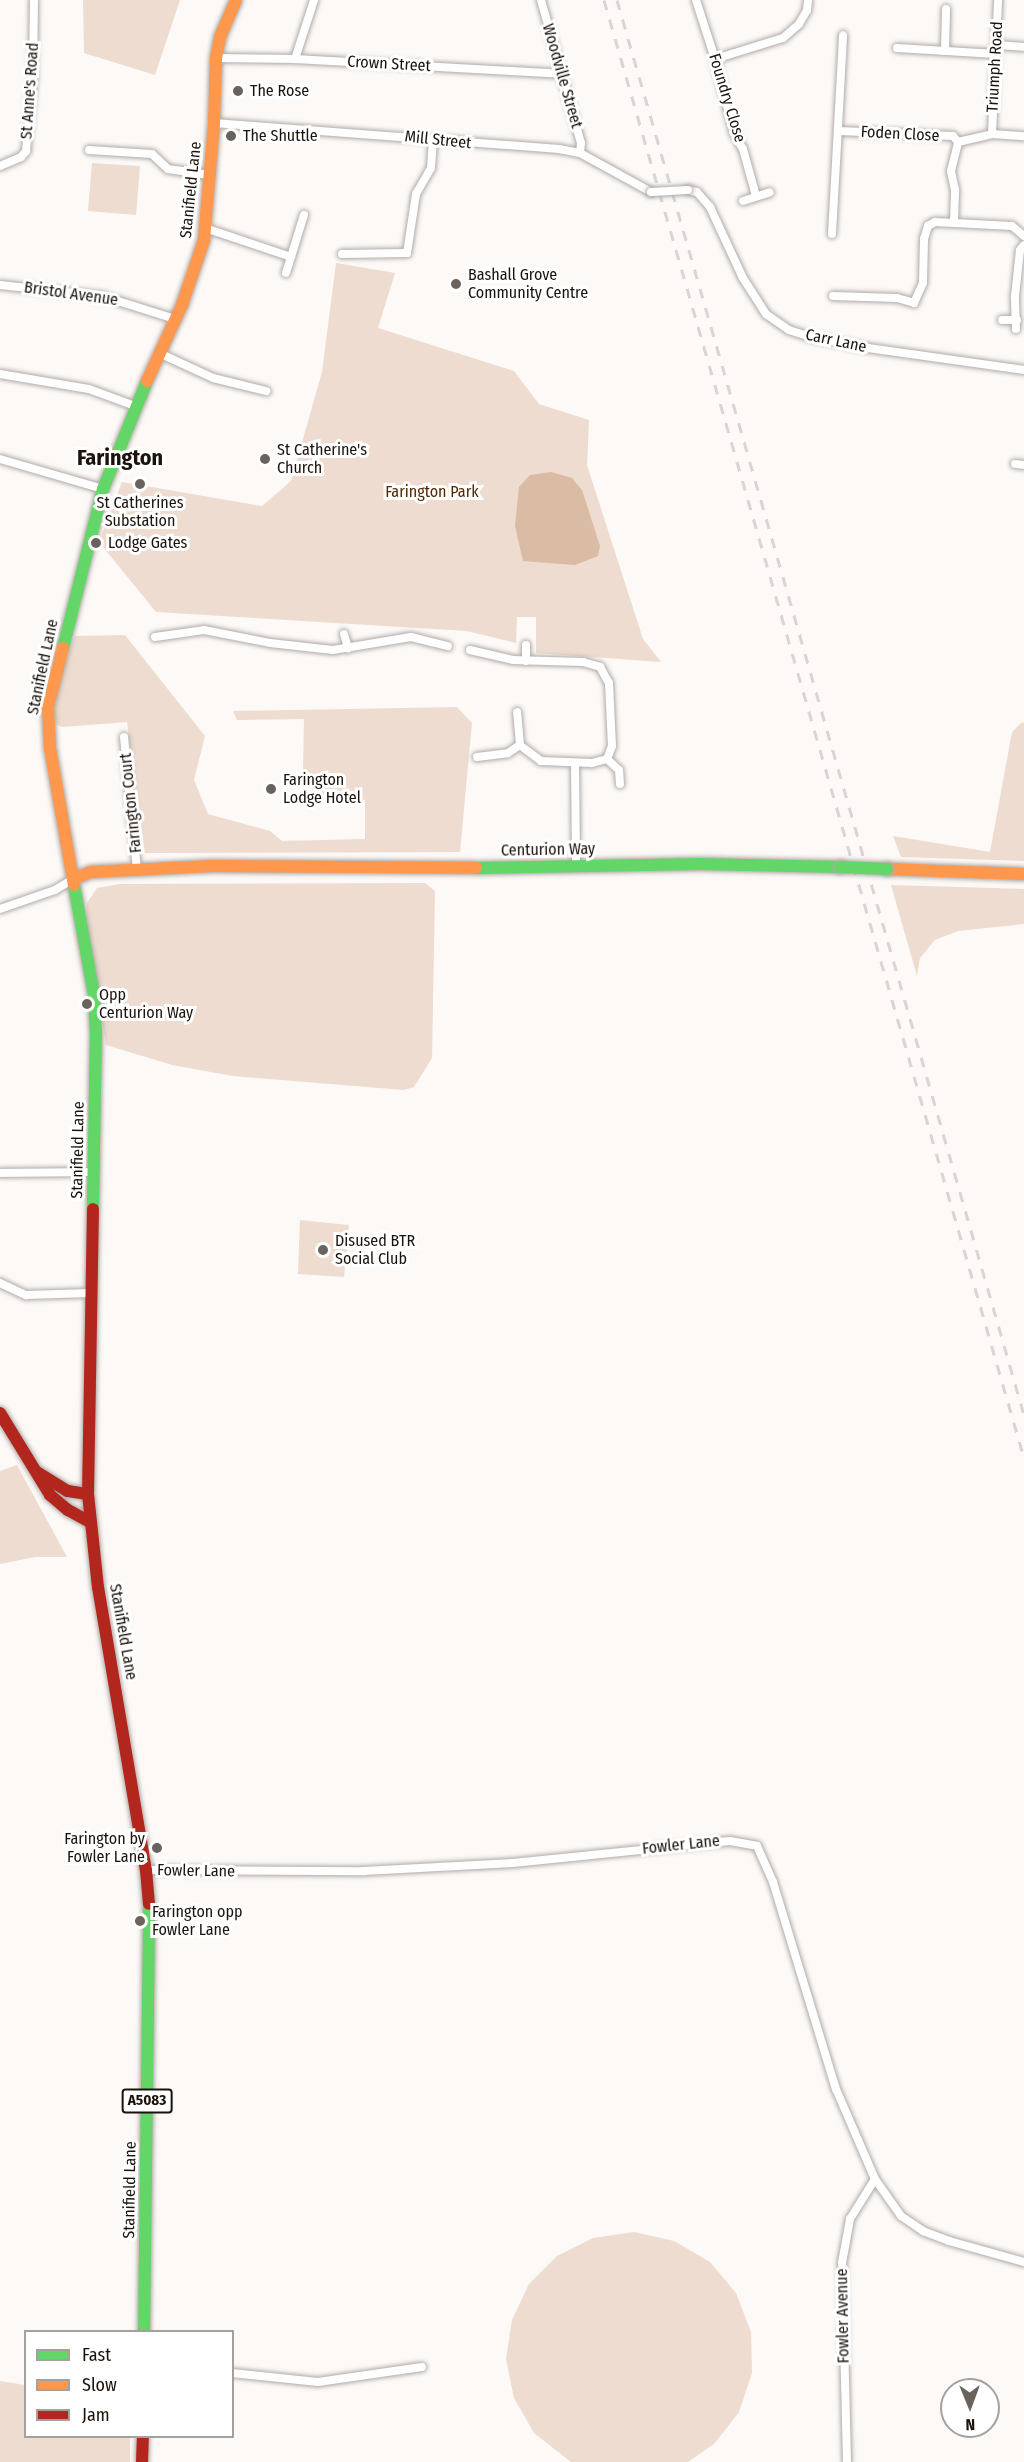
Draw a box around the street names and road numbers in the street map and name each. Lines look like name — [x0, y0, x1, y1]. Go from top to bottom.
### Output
street label: Triumph Road — [983, 21, 1007, 113]
street label: Woodville Street — [538, 22, 586, 130]
street label: St Anne's Road — [17, 42, 43, 140]
street label: Foundry Close — [704, 51, 750, 145]
street label: Crown Street — [347, 52, 431, 76]
street label: Foden Close — [860, 122, 940, 146]
street label: Mill Street — [404, 127, 472, 153]
street label: Stanifield Lane — [176, 141, 206, 239]
street label: Bristol Avenue — [23, 278, 119, 310]
street label: Carr Lane — [804, 325, 868, 357]
street label: Stanifield Lane — [23, 617, 63, 717]
street label: Farington Court — [116, 752, 146, 854]
street label: Centurion Way — [501, 840, 595, 860]
street label: Stanifield Lane — [68, 1101, 88, 1199]
street label: Stanifield Lane — [105, 1582, 141, 1682]
street label: Fowler Lane — [641, 1831, 721, 1859]
street label: Fowler Lane — [157, 1861, 235, 1881]
road number: A5083 — [122, 2089, 172, 2113]
street label: Stanifield Lane — [120, 2141, 140, 2239]
street label: Fowler Avenue — [833, 2268, 853, 2364]

